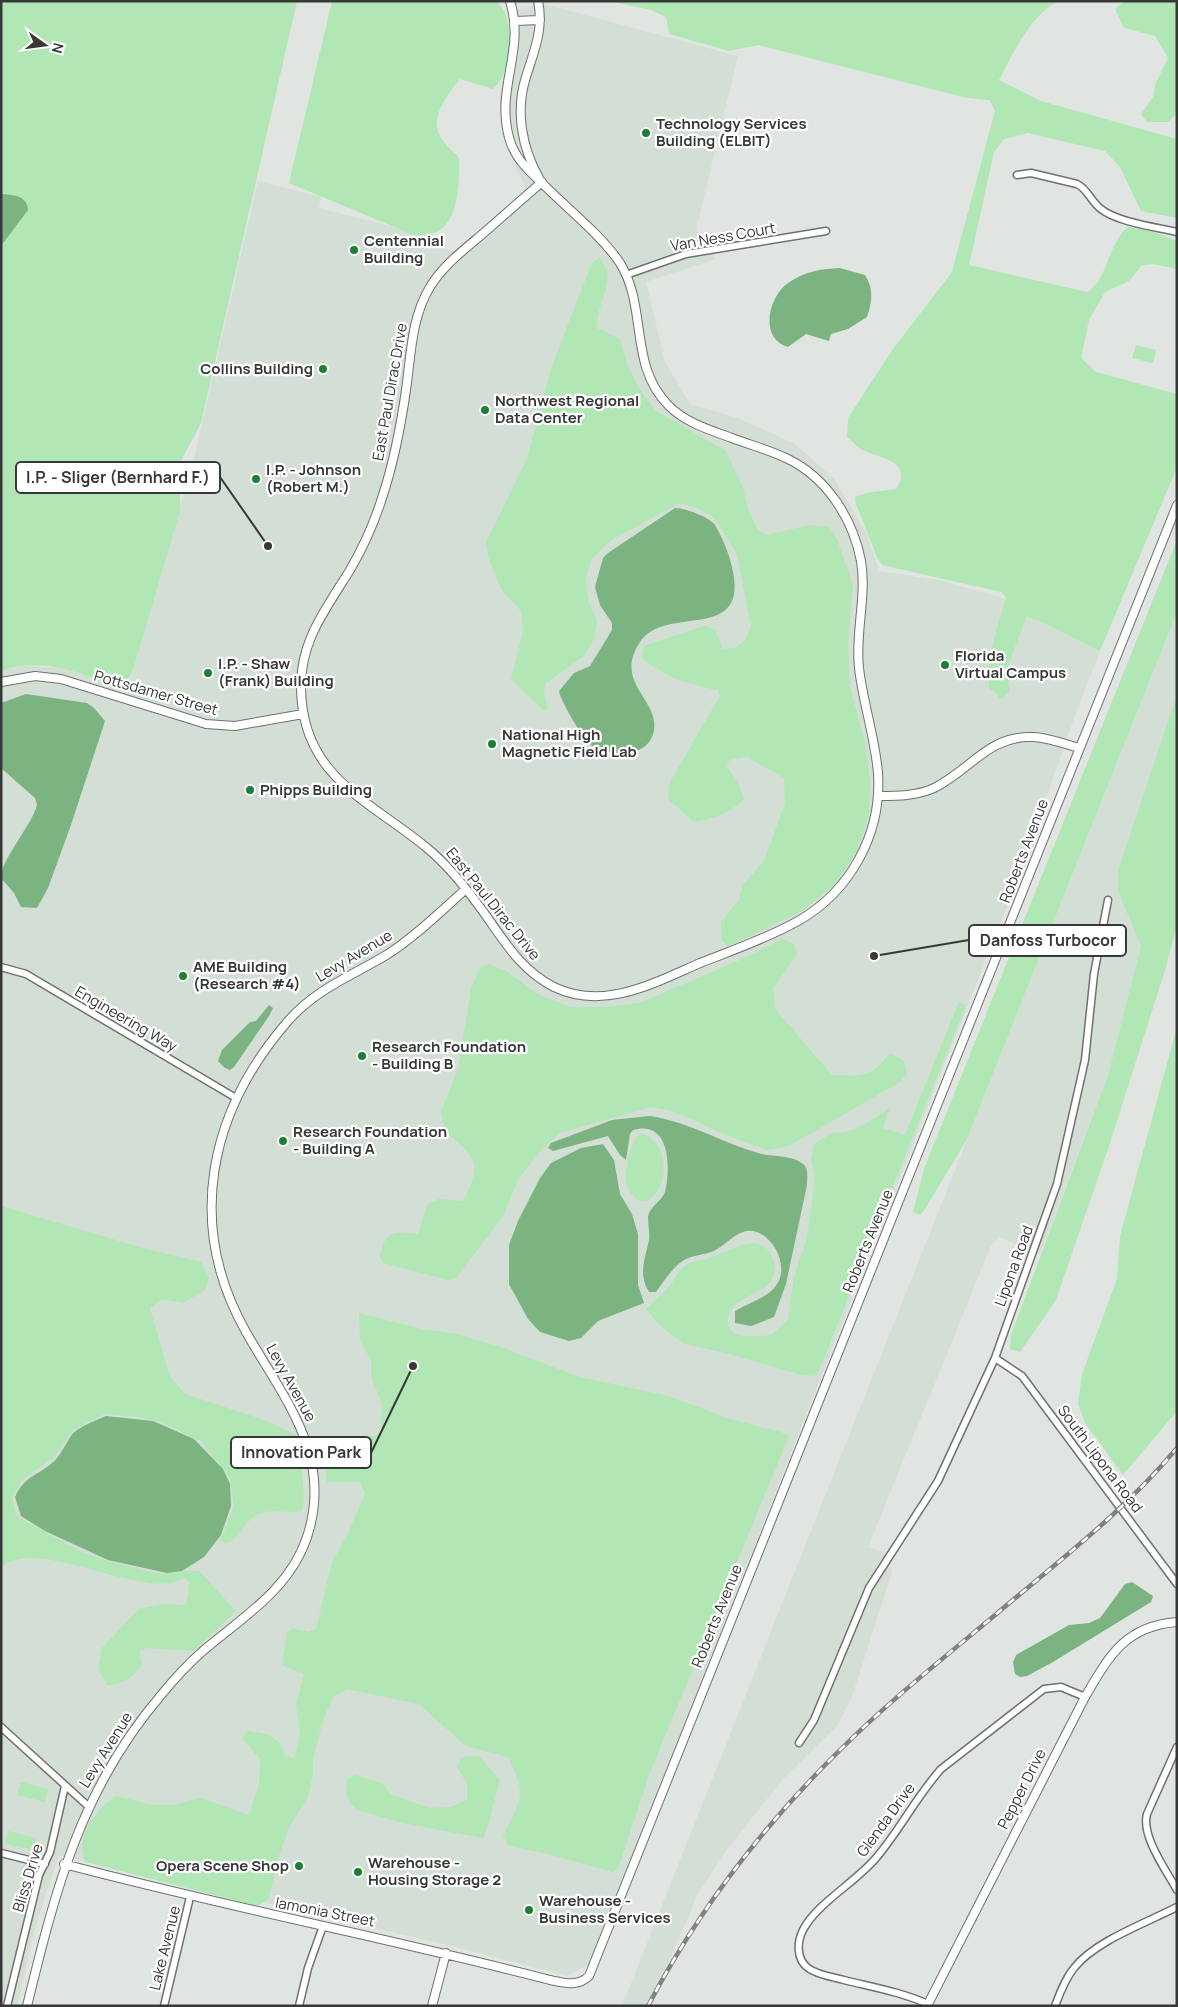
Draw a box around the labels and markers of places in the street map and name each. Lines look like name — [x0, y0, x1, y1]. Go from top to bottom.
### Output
place label: Technology Services Building (ELBIT) — [656, 113, 807, 151]
marker: Technology Services Building (ELBIT) — [640, 127, 652, 139]
place label: Centennial Building — [364, 230, 444, 268]
marker: Centennial Building — [348, 244, 360, 256]
place label: Collins Building — [200, 358, 313, 379]
marker: Collins Building — [317, 363, 329, 375]
place label: Northwest Regional Data Center — [495, 390, 639, 428]
marker: Northwest Regional Data Center — [479, 404, 491, 416]
place label: I.P. - Johnson (Robert M.) — [266, 459, 361, 497]
callout: I.P. - Sliger (Bernhard F.) — [16, 462, 220, 493]
marker: I.P. - Johnson (Robert M.) — [250, 473, 262, 485]
place label: Florida Virtual Campus — [955, 645, 1066, 683]
place label: I.P. - Shaw (Frank) Building — [218, 653, 334, 691]
marker: Florida Virtual Campus — [939, 659, 951, 671]
marker: I.P. - Shaw (Frank) Building — [202, 667, 214, 679]
place label: National High Magnetic Field Lab — [502, 724, 637, 762]
marker: National High Magnetic Field Lab — [486, 738, 498, 750]
place label: Phipps Building — [260, 779, 372, 800]
marker: Phipps Building — [244, 784, 256, 796]
callout: Danfoss Turbocor — [969, 925, 1126, 956]
place label: AME Building (Research #4) — [193, 956, 301, 994]
marker: AME Building (Research #4) — [177, 970, 189, 982]
place label: Research Foundation - Building B — [372, 1036, 526, 1074]
marker: Research Foundation - Building B — [356, 1050, 368, 1062]
place label: Research Foundation - Building A — [293, 1121, 447, 1159]
marker: Research Foundation - Building A — [277, 1135, 289, 1147]
callout: Innovation Park — [231, 1437, 371, 1468]
place label: Warehouse - Housing Storage 2 — [368, 1852, 501, 1890]
place label: Opera Scene Shop — [156, 1855, 289, 1876]
marker: Opera Scene Shop — [293, 1860, 305, 1872]
marker: Warehouse - Housing Storage 2 — [352, 1866, 364, 1878]
place label: Warehouse - Business Services — [539, 1890, 671, 1928]
marker: Warehouse - Business Services — [523, 1904, 535, 1916]

